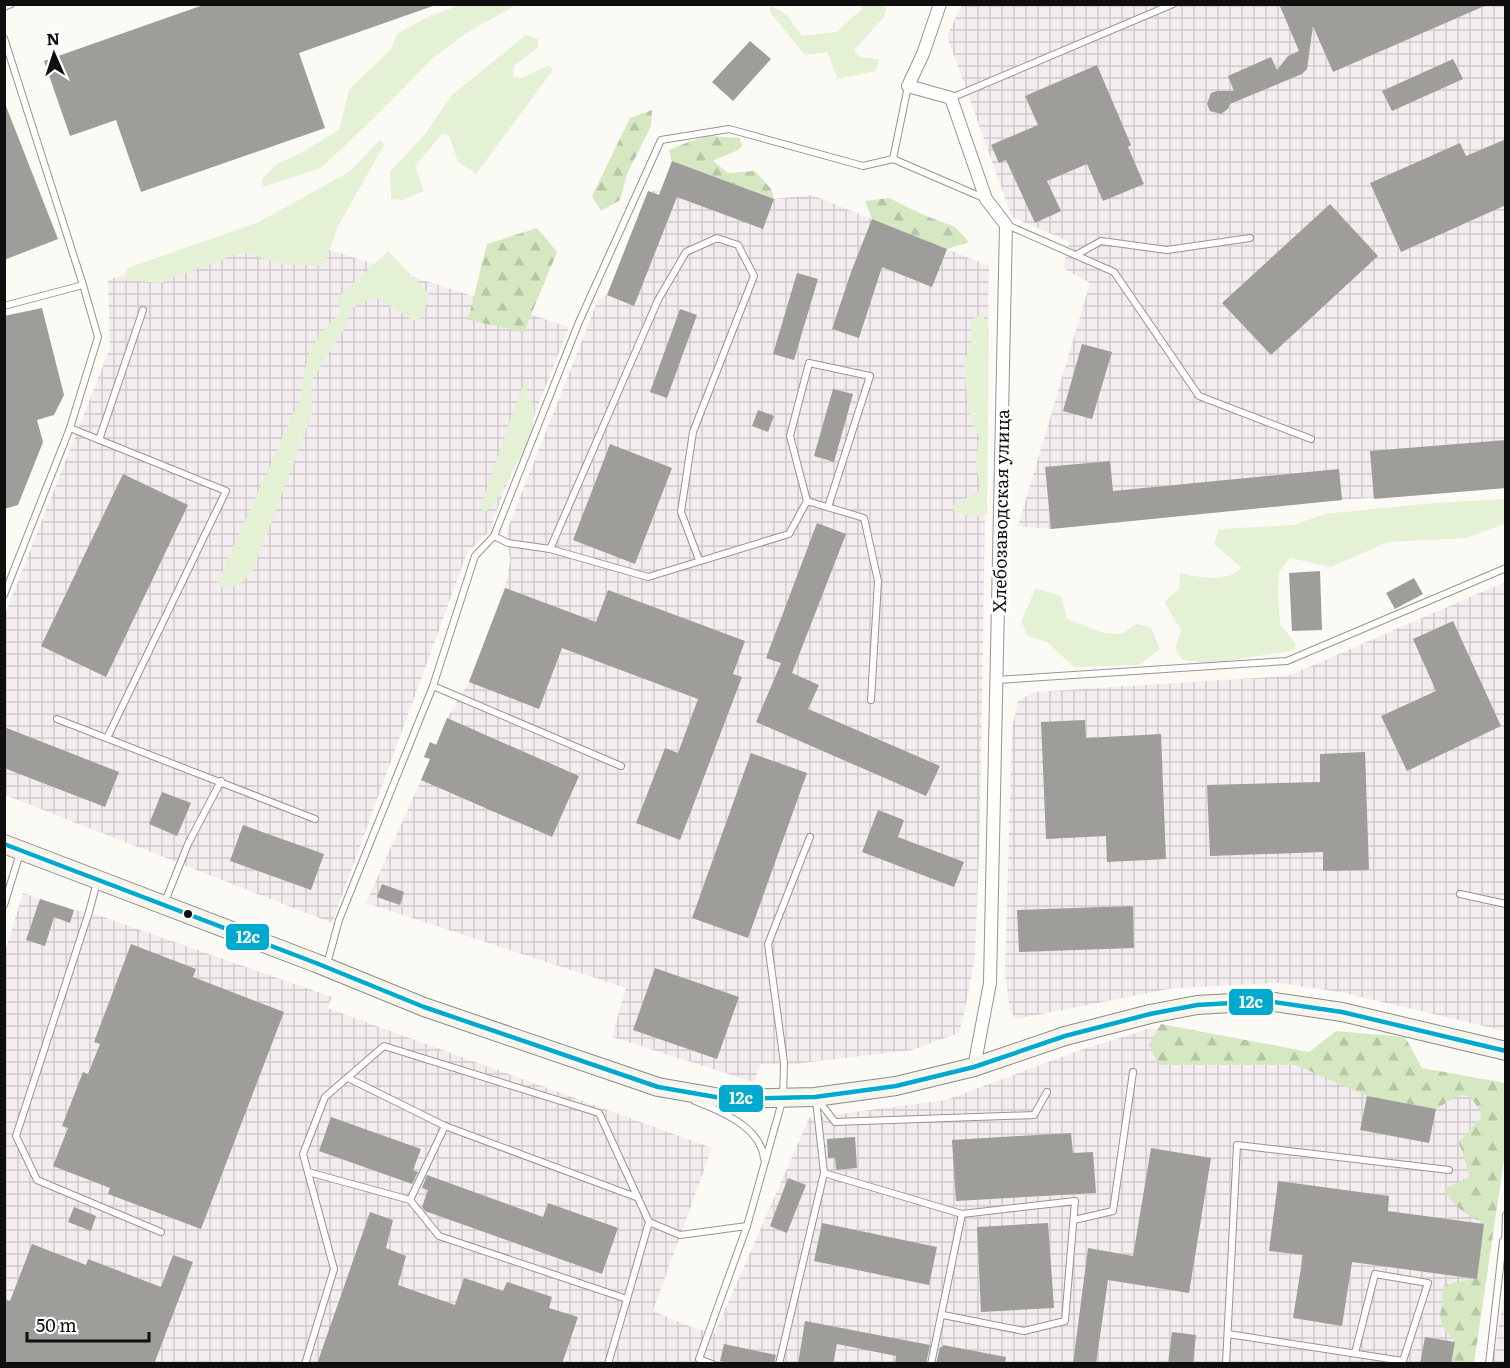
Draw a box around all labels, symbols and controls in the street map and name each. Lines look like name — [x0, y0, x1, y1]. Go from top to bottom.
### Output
north arrow — [24, 24, 84, 84]
text: N — [46, 26, 61, 50]
street label: Хлебозаводская улица — [985, 409, 1015, 613]
unlabelled marker — [182, 908, 194, 920]
line badge: 12с — [225, 923, 270, 951]
text: 12с — [236, 924, 260, 948]
line badge: 12с — [1228, 988, 1274, 1016]
text: 12с — [1239, 989, 1263, 1013]
line badge: 12с — [718, 1084, 764, 1113]
text: 12с — [729, 1085, 753, 1109]
scale bar — [27, 1305, 148, 1343]
text: 50 m — [36, 1311, 77, 1338]

